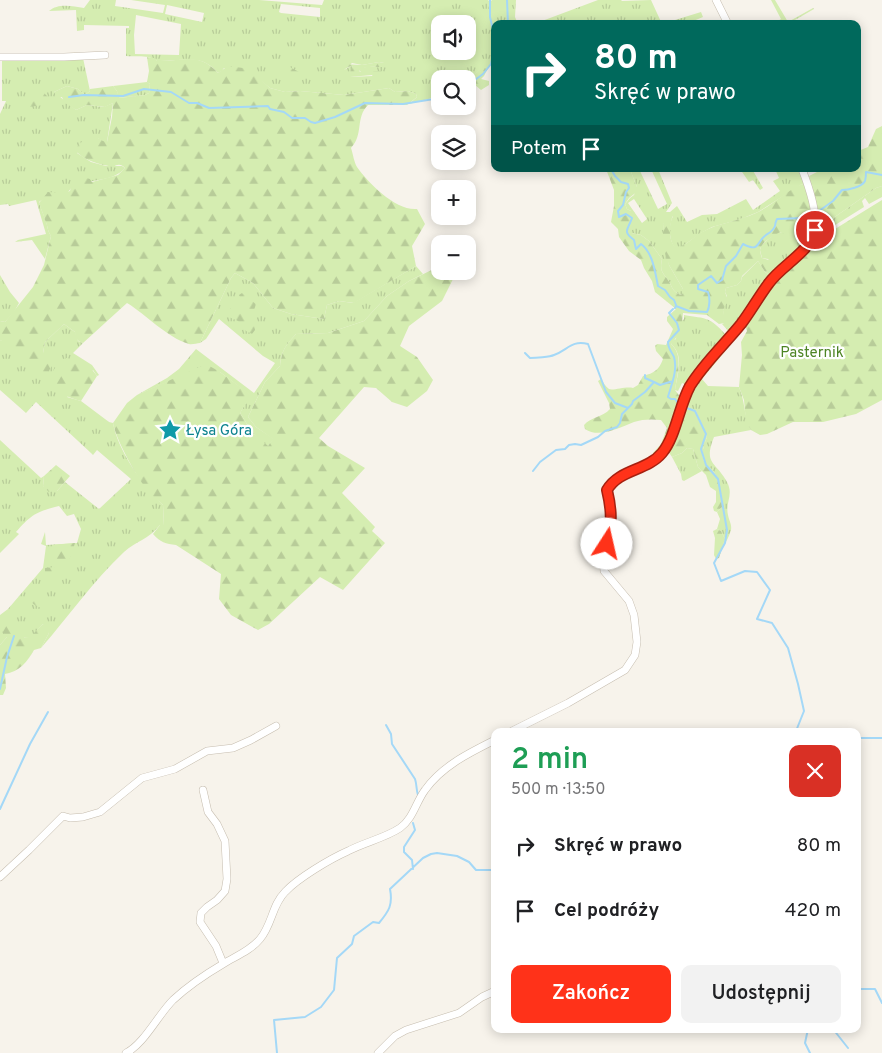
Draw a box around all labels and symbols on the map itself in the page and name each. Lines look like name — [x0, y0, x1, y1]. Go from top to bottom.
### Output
pin — [794, 209, 836, 251]
park label: Pasternik — [780, 344, 844, 363]
place icon: Łysa Góra — [157, 417, 183, 443]
place label: Łysa Góra — [186, 422, 252, 441]
position arrow — [580, 517, 632, 569]

